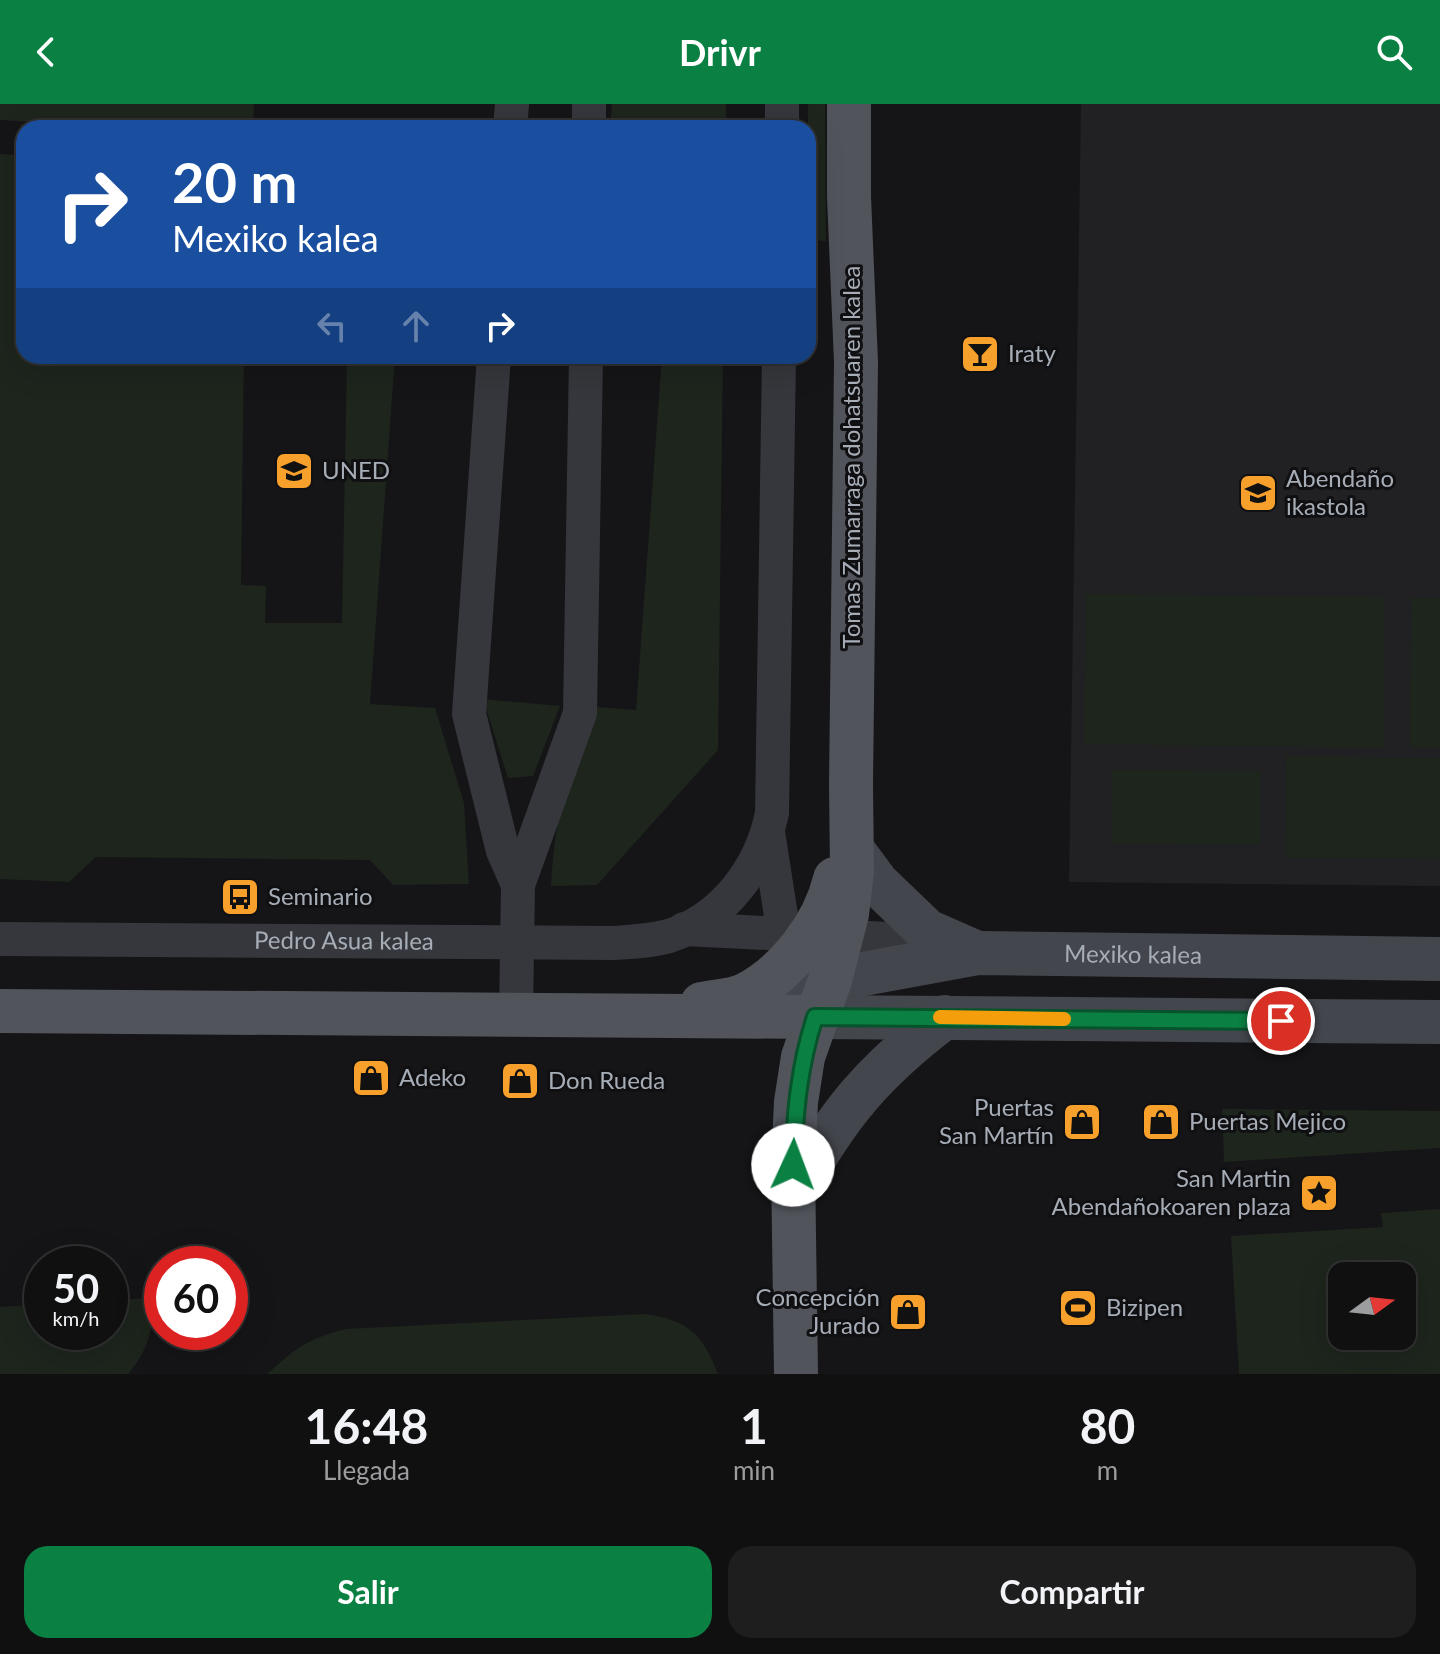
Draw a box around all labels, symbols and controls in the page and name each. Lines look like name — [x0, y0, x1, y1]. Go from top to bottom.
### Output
icon: back — [24, 30, 68, 74]
text: Drivr — [679, 30, 761, 74]
icon: search — [1372, 30, 1416, 74]
text: 20 m — [172, 148, 297, 215]
icon: right — [40, 152, 144, 256]
text: Mexiko kalea — [172, 216, 379, 260]
street label: Tomas Zumarraga dohatsuaren kalea — [836, 265, 865, 649]
icon: left — [310, 304, 354, 348]
icon: ahead — [394, 304, 438, 348]
icon: right — [478, 304, 522, 348]
bar icon: Iraty — [959, 333, 1001, 375]
place label: Iraty — [1008, 338, 1056, 367]
school or university icon: UNED — [273, 450, 315, 492]
place label: UNED — [322, 455, 390, 484]
place label: Abendaño ikastola — [1286, 463, 1394, 520]
school or university icon: Abendaño ikastola — [1237, 472, 1279, 514]
bus stop icon: Seminario — [219, 876, 261, 918]
place label: Seminario — [268, 881, 373, 910]
street label: Pedro Asua kalea — [254, 925, 434, 955]
street label: Mexiko kalea — [1064, 938, 1202, 969]
pin — [1247, 987, 1315, 1055]
icon: arrive — [1259, 999, 1303, 1043]
shop icon: Adeko — [350, 1057, 392, 1099]
shop icon: Don Rueda — [499, 1060, 541, 1102]
place label: Adeko — [399, 1062, 466, 1091]
place label: Don Rueda — [548, 1065, 665, 1094]
place label: Puertas San Martín — [939, 1092, 1054, 1149]
shop icon: Puertas San Martín — [1061, 1101, 1103, 1143]
shop icon: Puertas Mejico — [1140, 1101, 1182, 1143]
place label: Puertas Mejico — [1189, 1106, 1346, 1135]
position arrow — [751, 1123, 835, 1207]
place label: San Martin Abendañokoaren plaza — [1052, 1163, 1291, 1220]
place icon: San Martin Abendañokoaren plaza — [1298, 1172, 1340, 1214]
speed limit sign: 60 — [144, 1246, 248, 1350]
north arrow — [1328, 1262, 1416, 1350]
map controls — [1328, 1262, 1416, 1350]
text: 50 — [53, 1264, 99, 1312]
place label: Concepción Jurado — [756, 1282, 880, 1339]
sports icon: Bizipen — [1057, 1287, 1099, 1329]
shop icon: Concepción Jurado — [887, 1291, 929, 1333]
place label: Bizipen — [1106, 1292, 1183, 1321]
text: km/h — [53, 1306, 99, 1330]
text: 16:48 — [305, 1397, 428, 1454]
text: 1 — [740, 1397, 768, 1454]
text: 80 — [1080, 1397, 1135, 1454]
text: Llegada — [323, 1454, 410, 1486]
text: min — [733, 1454, 775, 1486]
text: m — [1097, 1454, 1118, 1486]
button: Salir — [24, 1546, 712, 1638]
button: Compartir — [728, 1546, 1416, 1638]

